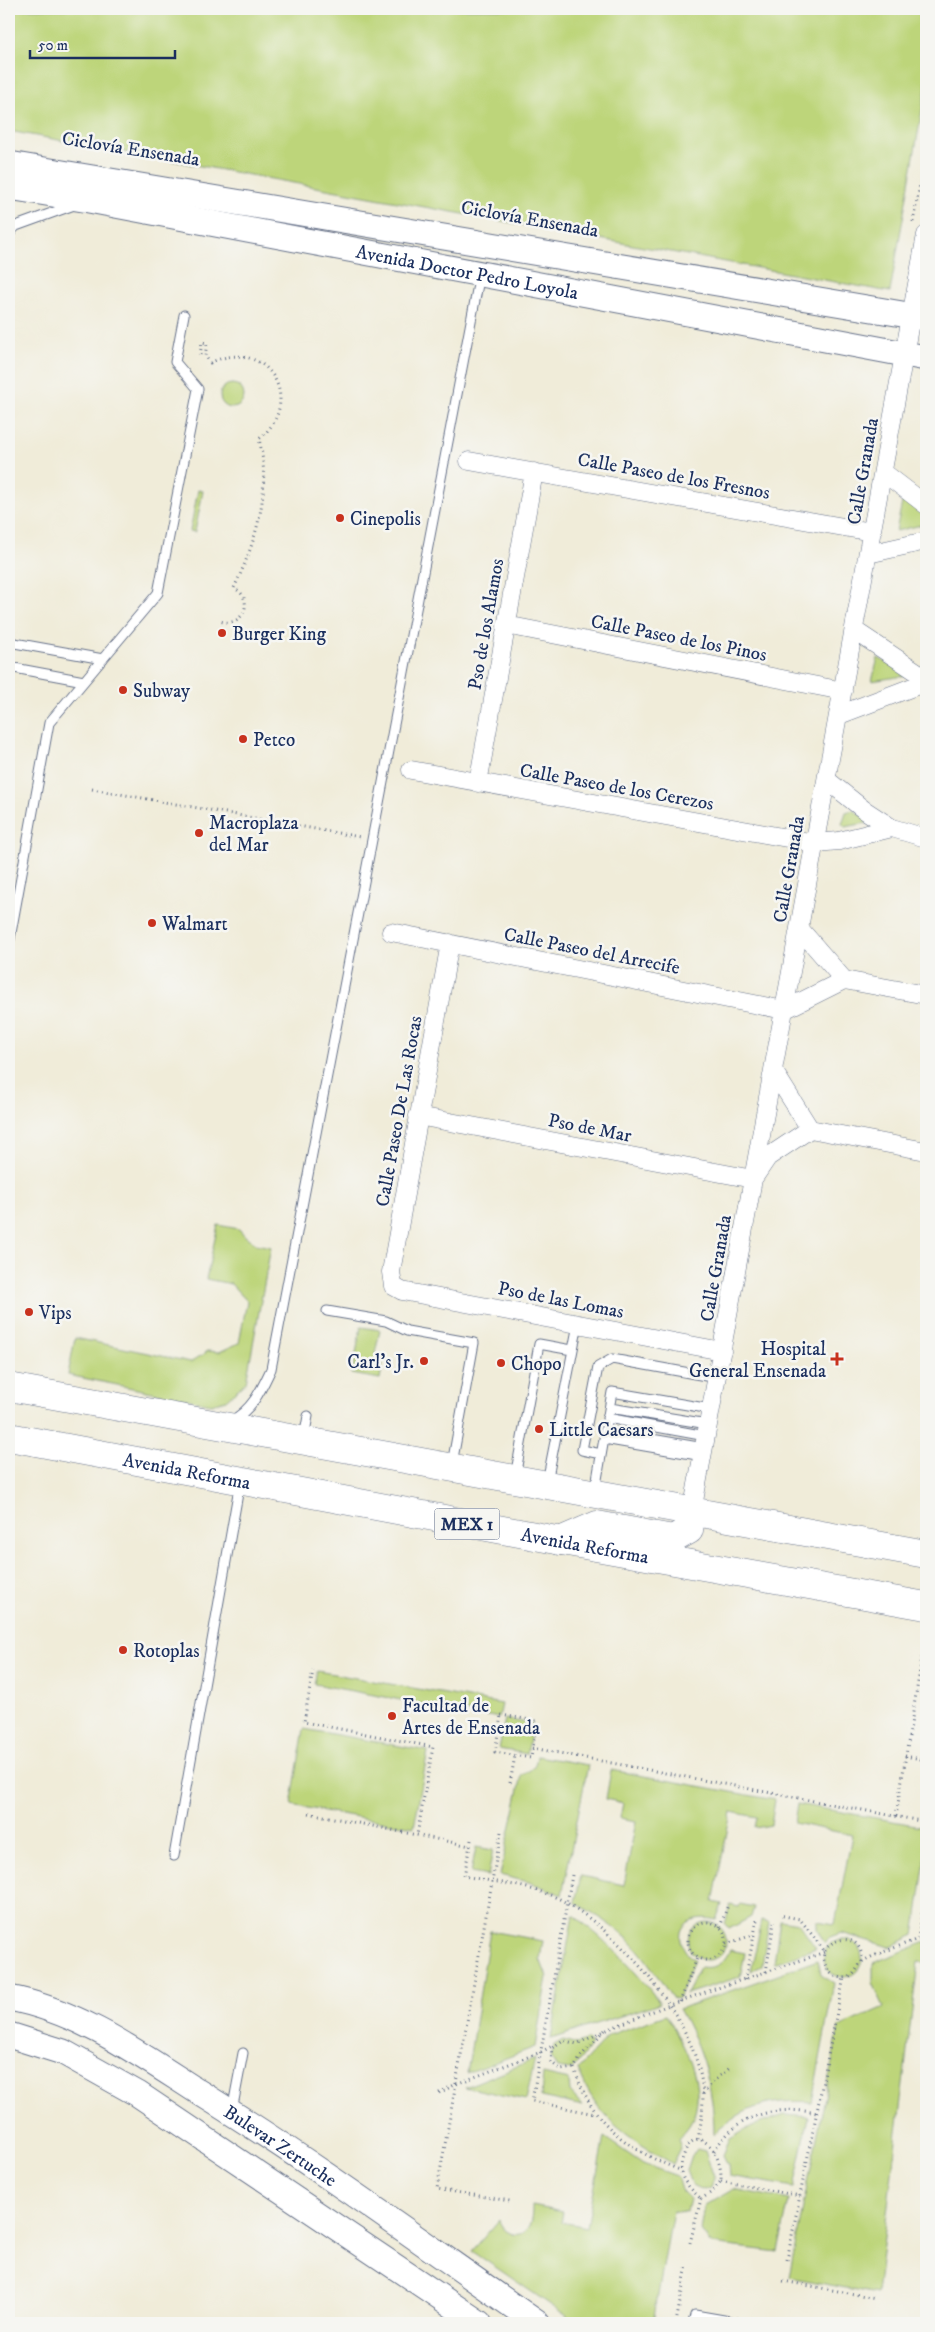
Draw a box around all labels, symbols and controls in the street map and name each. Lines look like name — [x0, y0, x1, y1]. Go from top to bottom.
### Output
scale bar — [30, 28, 175, 60]
text: 50 m — [38, 36, 68, 55]
street label: Ciclovía Ensenada — [60, 127, 201, 172]
street label: Ciclovía Ensenada — [459, 196, 600, 243]
street label: Avenida Doctor Pedro Loyola — [354, 241, 580, 305]
street label: Calle Granada — [843, 416, 884, 526]
street label: Calle Paseo de los Fresnos — [576, 448, 772, 505]
place label: Cinepolis — [350, 508, 421, 531]
marker: Cinepolis — [334, 512, 346, 524]
street label: Pso de los Alamos — [464, 557, 509, 692]
street label: Calle Paseo de los Pinos — [589, 610, 769, 667]
place label: Burger King — [232, 623, 327, 646]
marker: Burger King — [216, 627, 228, 639]
place label: Subway — [133, 680, 191, 703]
marker: Subway — [117, 684, 129, 696]
place label: Petco — [253, 729, 295, 752]
marker: Petco — [237, 733, 249, 745]
street label: Calle Paseo de los Cerezos — [518, 759, 716, 816]
place label: Macroplaza del Mar — [209, 812, 298, 857]
street label: Calle Granada — [769, 814, 810, 924]
marker: Macroplaza del Mar — [193, 827, 205, 839]
place label: Walmart — [161, 913, 228, 936]
marker: Walmart — [146, 917, 158, 929]
street label: Calle Paseo del Arrecife — [502, 923, 682, 980]
street label: Calle Paseo De Las Rocas — [371, 1014, 428, 1208]
street label: Pso de Mar — [546, 1109, 633, 1148]
street label: Calle Granada — [696, 1213, 737, 1323]
street label: Pso de las Lomas — [496, 1277, 626, 1324]
place label: Vips — [38, 1302, 72, 1325]
marker: Vips — [23, 1306, 35, 1318]
place label: Hospital General Ensenada — [689, 1338, 826, 1383]
place label: Carl's Jr. — [347, 1351, 414, 1374]
marker: Hospital General Ensenada — [830, 1352, 844, 1366]
place label: Chopo — [511, 1353, 562, 1376]
marker: Carl's Jr. — [418, 1355, 430, 1367]
marker: Chopo — [495, 1357, 507, 1369]
place label: Little Caesars — [549, 1419, 654, 1442]
marker: Little Caesars — [533, 1423, 545, 1435]
street label: Avenida Reforma — [121, 1449, 252, 1495]
road number: MEX 1 — [434, 1508, 500, 1540]
street label: Avenida Reforma — [519, 1524, 650, 1569]
place label: Rotoplas — [133, 1640, 200, 1663]
marker: Rotoplas — [117, 1644, 129, 1656]
place label: Facultad de Artes de Ensenada — [402, 1695, 540, 1740]
marker: Facultad de Artes de Ensenada — [386, 1710, 398, 1722]
street label: Bulevar Zertuche — [219, 2101, 341, 2192]

